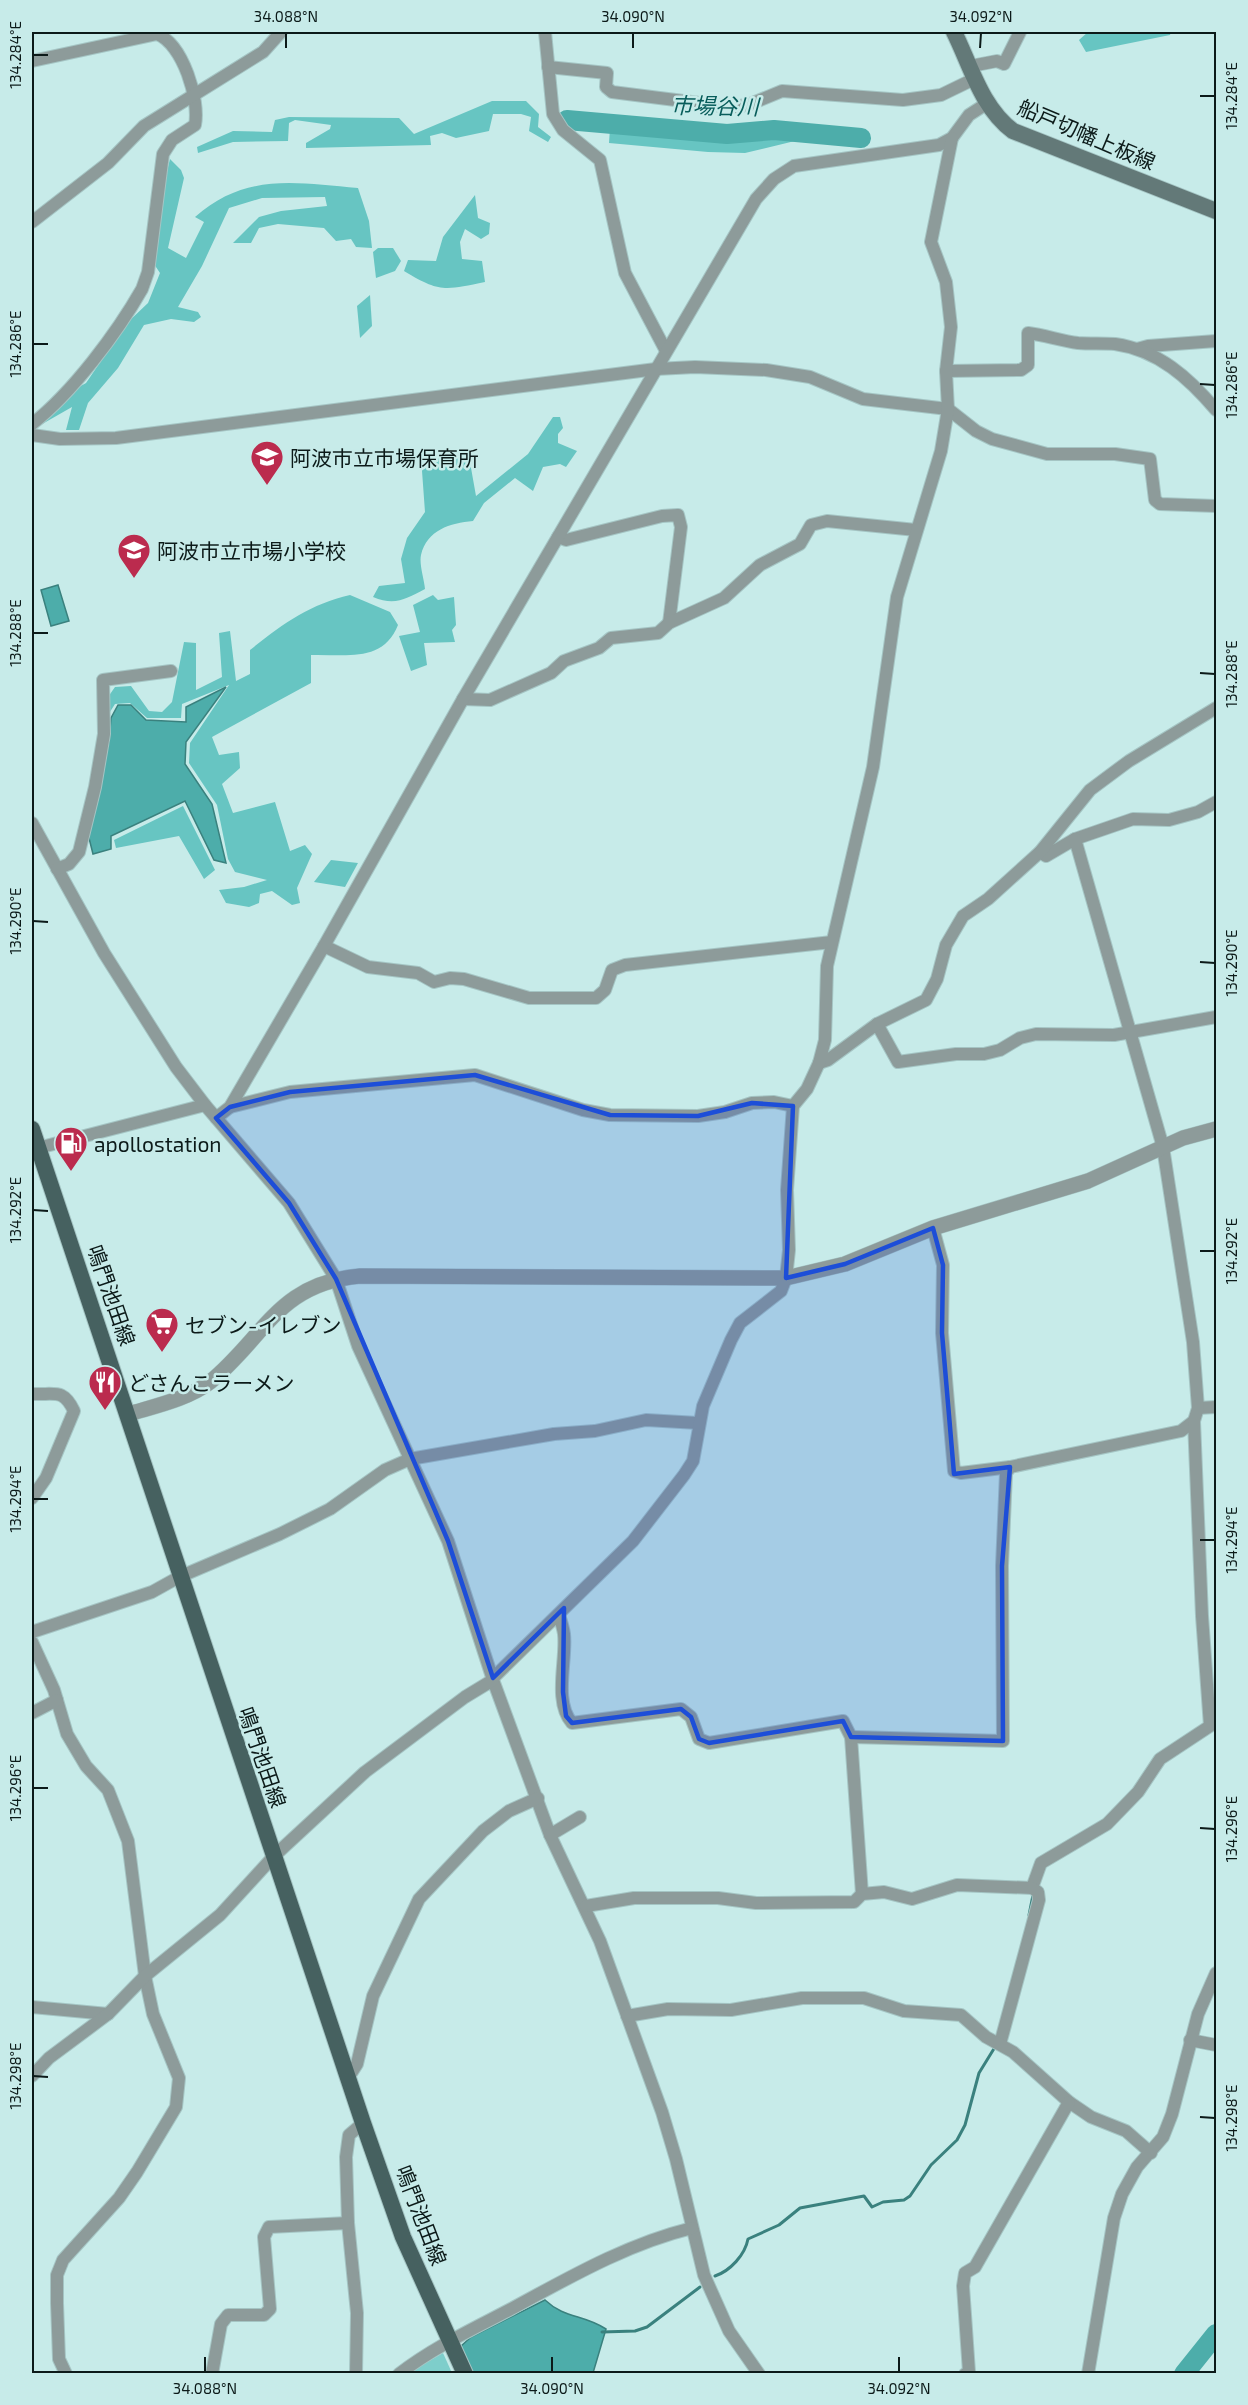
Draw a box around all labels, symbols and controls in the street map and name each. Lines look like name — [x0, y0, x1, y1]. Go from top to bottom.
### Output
text: 34.088°N — [254, 7, 318, 25]
text: 34.090°N — [601, 7, 665, 25]
text: 34.092°N — [949, 7, 1013, 25]
text: 134.284°E — [6, 21, 24, 89]
text: 134.284°E — [1222, 62, 1240, 130]
water label: 市場谷川 — [671, 91, 761, 119]
street label: 船戸切幡上板線 — [1014, 94, 1160, 174]
text: 134.286°E — [6, 311, 24, 377]
text: 134.286°E — [1222, 352, 1240, 418]
school or university icon: 阿波市立市場保育所 — [249, 439, 285, 486]
place label: 阿波市立市場保育所 — [290, 445, 479, 470]
school or university icon: 阿波市立市場小学校 — [116, 532, 152, 579]
place label: 阿波市立市場小学校 — [157, 538, 346, 563]
text: 134.288°E — [6, 599, 24, 667]
text: 134.288°E — [1222, 640, 1240, 708]
text: 134.290°E — [6, 888, 24, 954]
text: 134.290°E — [1222, 930, 1240, 996]
fuel station icon: apollostation — [53, 1125, 89, 1172]
place label: apollostation — [94, 1131, 222, 1156]
text: 134.292°E — [6, 1177, 24, 1243]
text: 134.292°E — [1222, 1218, 1240, 1284]
street label: 鳴門池田線 — [83, 1241, 141, 1349]
supermarket icon: セブン-イレブン — [144, 1306, 180, 1353]
place label: セブン-イレブン — [185, 1312, 341, 1337]
restaurant icon: どさんこラーメン — [87, 1364, 123, 1411]
place label: どさんこラーメン — [128, 1370, 295, 1395]
text: 134.294°E — [6, 1465, 24, 1533]
text: 134.294°E — [1222, 1506, 1240, 1574]
street label: 鳴門池田線 — [234, 1703, 292, 1811]
text: 134.296°E — [6, 1755, 24, 1821]
text: 134.296°E — [1222, 1796, 1240, 1862]
text: 134.298°E — [6, 2043, 24, 2109]
text: 134.298°E — [1222, 2085, 1240, 2151]
street label: 鳴門池田線 — [392, 2162, 452, 2268]
text: 34.088°N — [173, 2379, 237, 2397]
text: 34.090°N — [520, 2379, 584, 2397]
text: 34.092°N — [867, 2379, 931, 2397]

